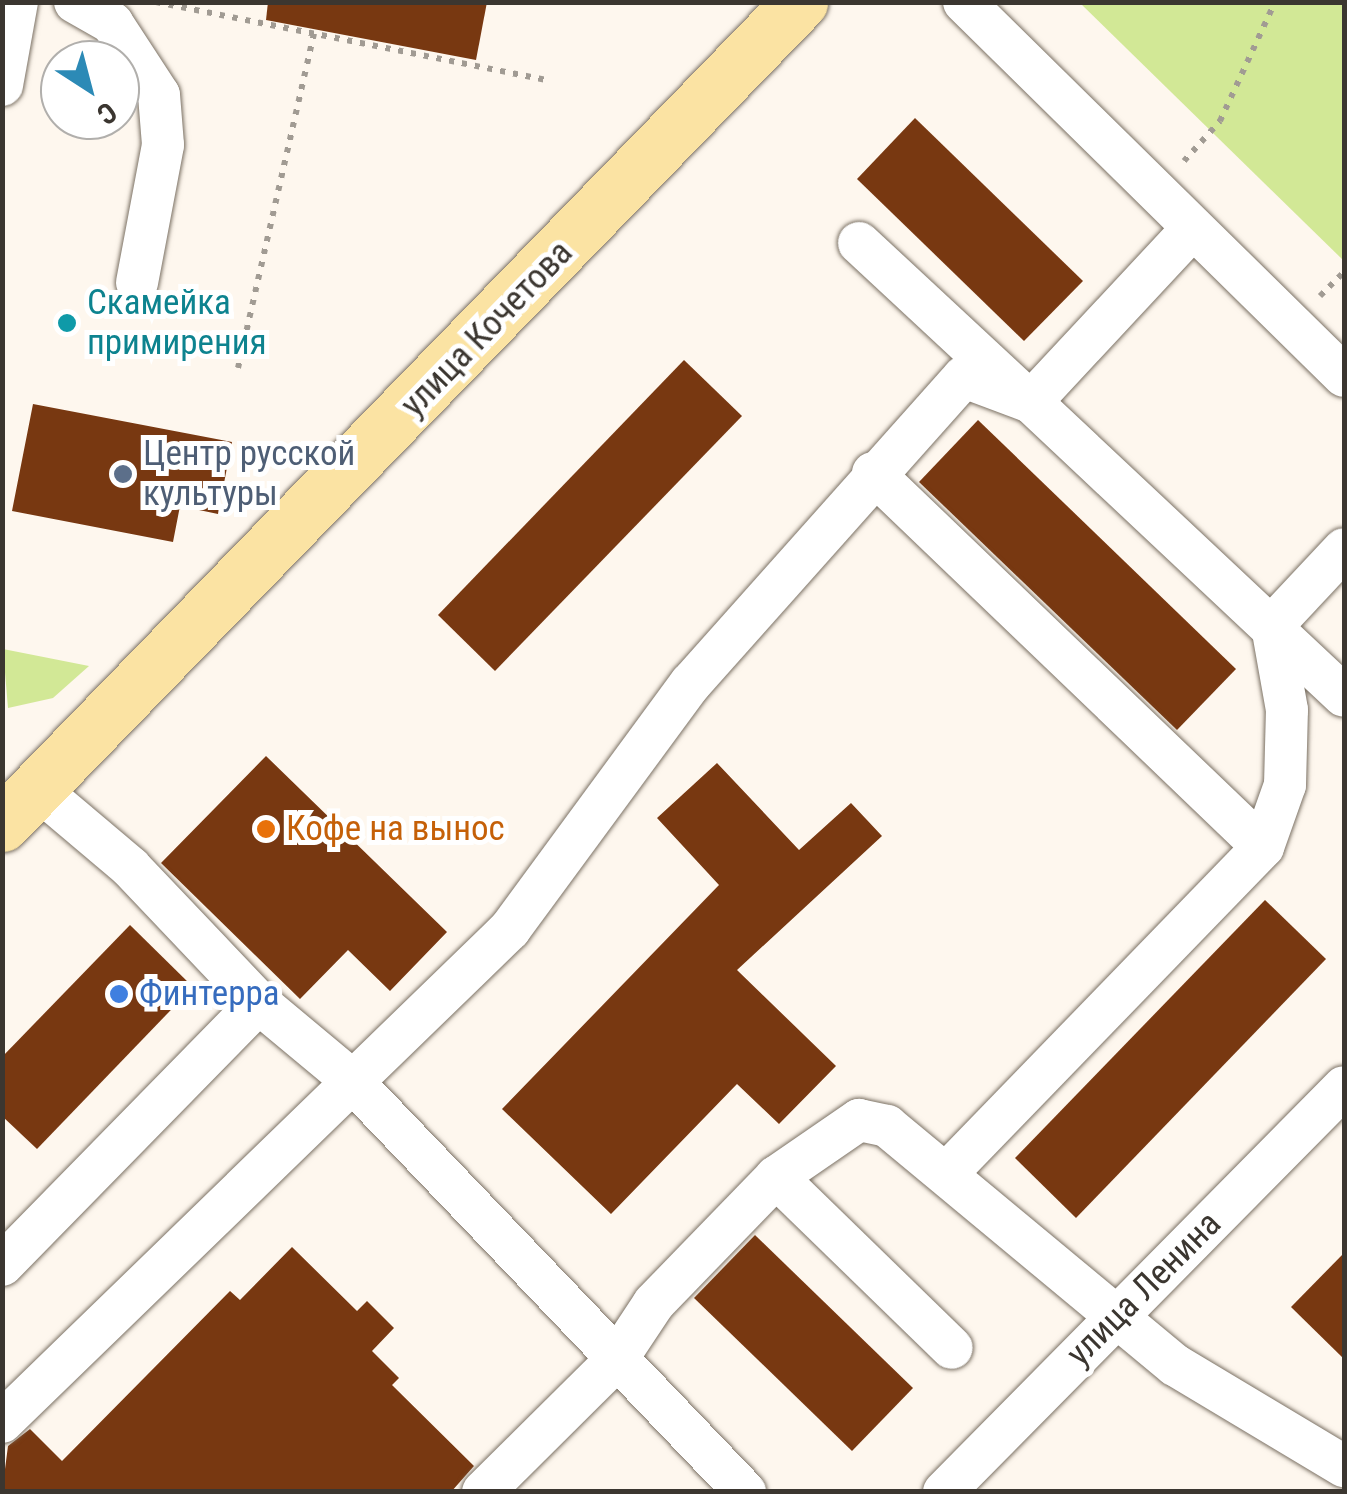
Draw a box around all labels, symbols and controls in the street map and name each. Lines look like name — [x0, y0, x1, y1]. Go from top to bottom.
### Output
north arrow — [40, 40, 140, 140]
text: С — [91, 95, 123, 131]
street label: улица Кочетова — [393, 232, 581, 426]
place label: Скамейка примирения — [87, 282, 267, 364]
marker: Скамейка примирения — [56, 312, 78, 334]
place label: Центр русской культуры — [143, 433, 355, 515]
marker: Центр русской культуры — [112, 463, 134, 485]
place label: Кофе на вынос — [286, 808, 505, 850]
marker: Кофе на вынос — [255, 818, 277, 840]
place label: Финтерра — [139, 973, 280, 1015]
marker: Финтерра — [108, 983, 130, 1005]
street label: улица Ленина — [1058, 1203, 1230, 1375]

